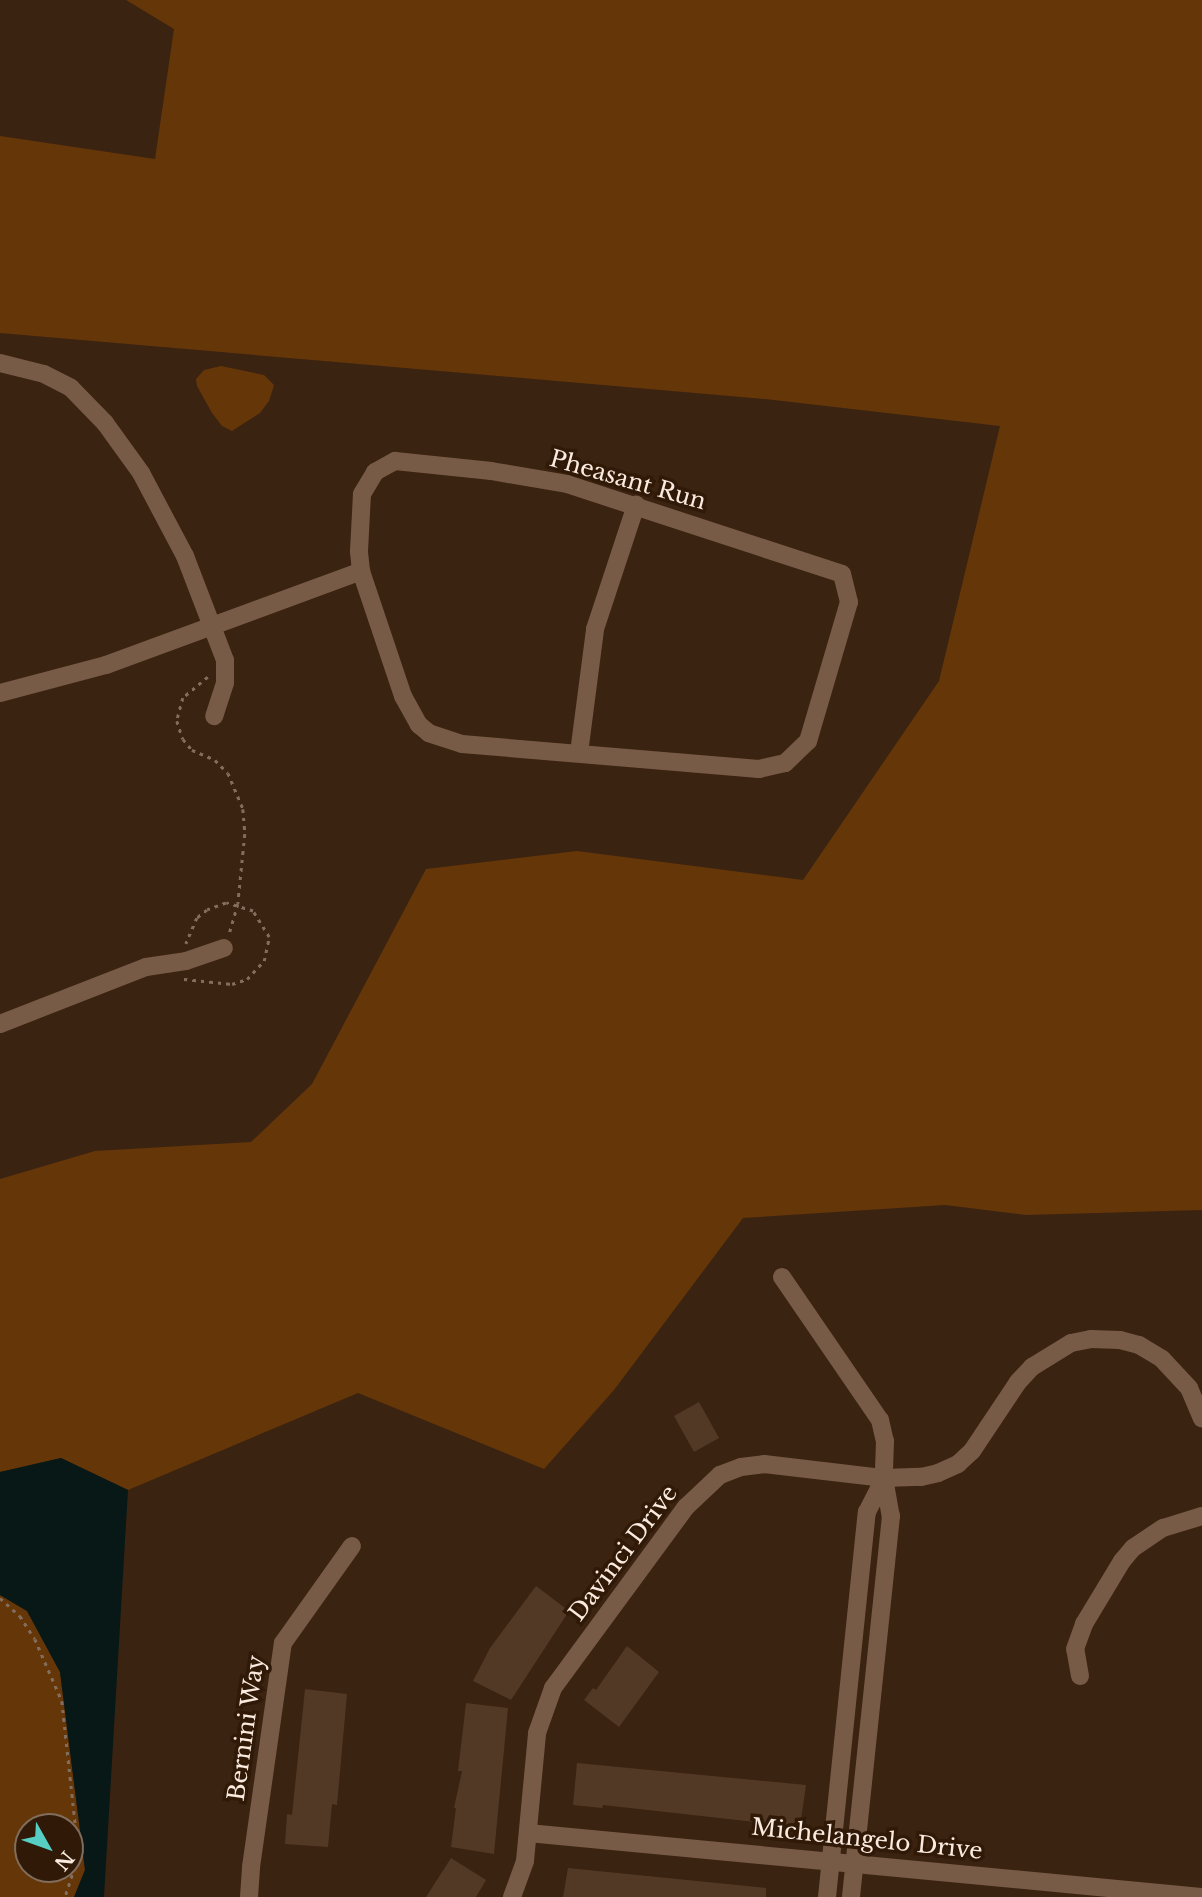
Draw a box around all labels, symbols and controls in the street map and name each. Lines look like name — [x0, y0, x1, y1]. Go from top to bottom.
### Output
street label: Pheasant Run — [547, 445, 709, 515]
street label: Davinci Drive — [563, 1480, 683, 1626]
street label: Bernini Way — [222, 1653, 270, 1803]
north arrow — [14, 1813, 84, 1883]
street label: Michelangelo Drive — [750, 1813, 984, 1865]
text: N — [49, 1846, 78, 1875]

